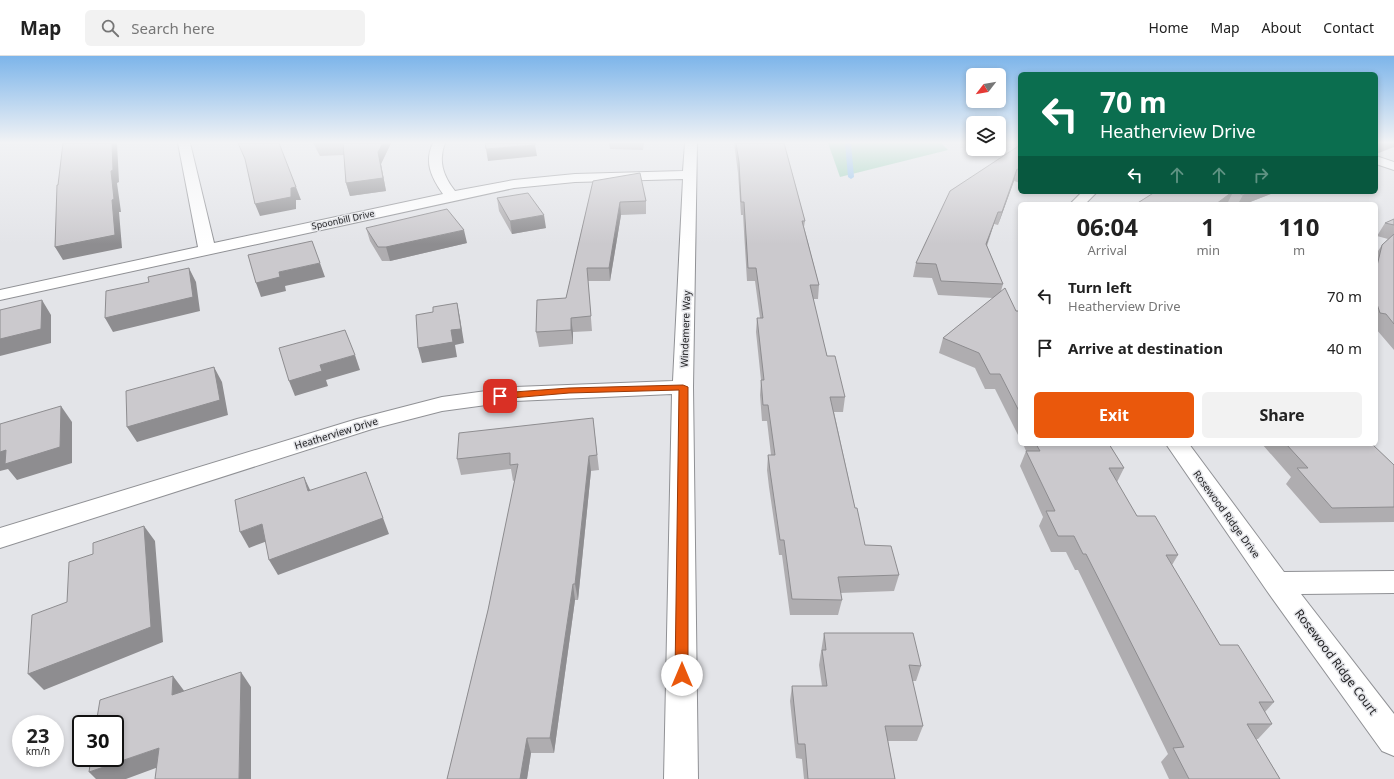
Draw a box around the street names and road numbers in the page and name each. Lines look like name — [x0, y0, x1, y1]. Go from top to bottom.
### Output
street label: Spoonbill Drive — [310, 206, 376, 233]
street label: Windemere Way — [677, 289, 693, 368]
street label: Heatherview Drive — [293, 414, 380, 452]
street label: Rosewood Ridge Drive — [1190, 467, 1264, 561]
street label: Rosewood Ridge Court — [1291, 605, 1382, 719]

